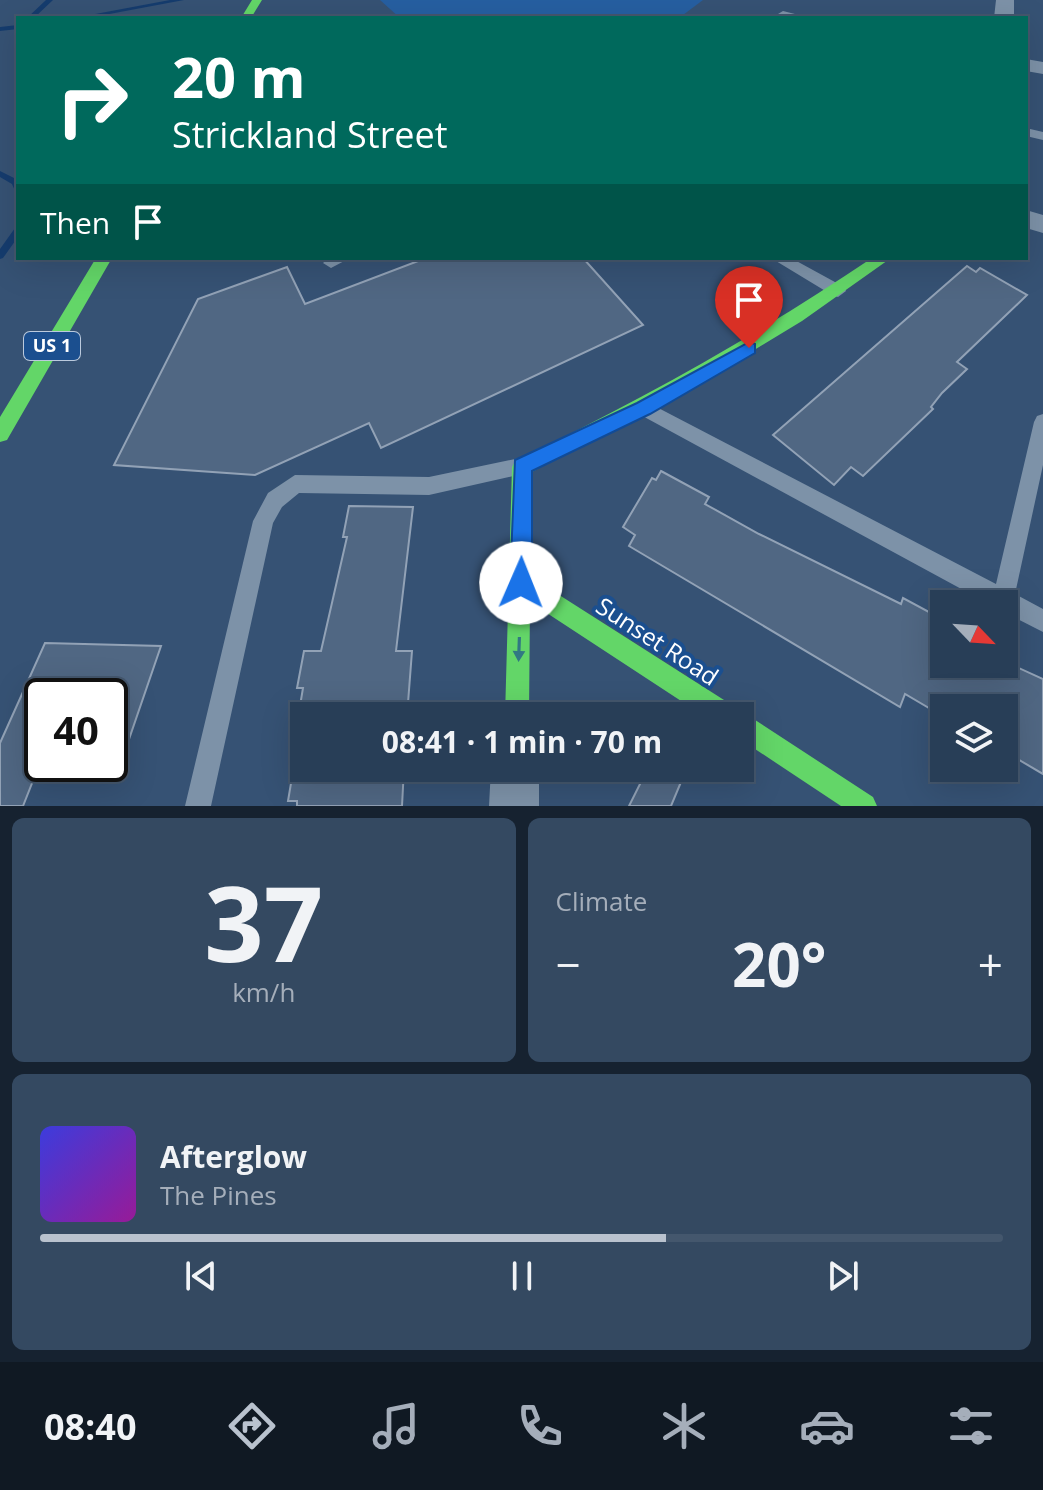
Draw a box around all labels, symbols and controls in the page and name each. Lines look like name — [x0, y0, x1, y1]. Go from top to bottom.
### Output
text: 20 m — [172, 38, 306, 114]
icon: right — [40, 48, 144, 152]
text: Strickland Street — [172, 110, 448, 159]
icon: arrive — [126, 200, 170, 244]
text: Then — [40, 202, 110, 243]
pin — [715, 266, 783, 348]
icon: arrive — [727, 278, 771, 322]
road number: US 1 — [24, 332, 80, 360]
position arrow — [479, 541, 563, 625]
street label: Sunset Road — [590, 589, 725, 693]
north arrow — [930, 590, 1018, 678]
map controls — [930, 590, 1018, 782]
one-way arrow — [512, 637, 525, 662]
speed limit sign: 40 — [24, 678, 128, 782]
button: layers — [930, 694, 1018, 782]
text: 08:41 · 1 min · 70 m — [382, 721, 662, 762]
text: 37 — [204, 851, 323, 992]
text: Climate — [556, 883, 647, 919]
text: 20° — [732, 923, 826, 1005]
text: − — [556, 934, 581, 994]
text: + — [978, 934, 1003, 994]
text: km/h — [232, 974, 295, 1010]
text: Afterglow — [160, 1136, 307, 1177]
text: The Pines — [160, 1177, 277, 1213]
icon: previous — [179, 1254, 223, 1298]
icon: pause — [500, 1254, 544, 1298]
icon: next — [821, 1254, 865, 1298]
icon: directions — [224, 1398, 280, 1454]
icon: music — [368, 1398, 424, 1454]
icon: phone — [512, 1398, 568, 1454]
icon: climate — [656, 1398, 712, 1454]
icon: car — [799, 1398, 855, 1454]
icon: filters — [943, 1398, 999, 1454]
text: 08:40 — [44, 1402, 136, 1451]

